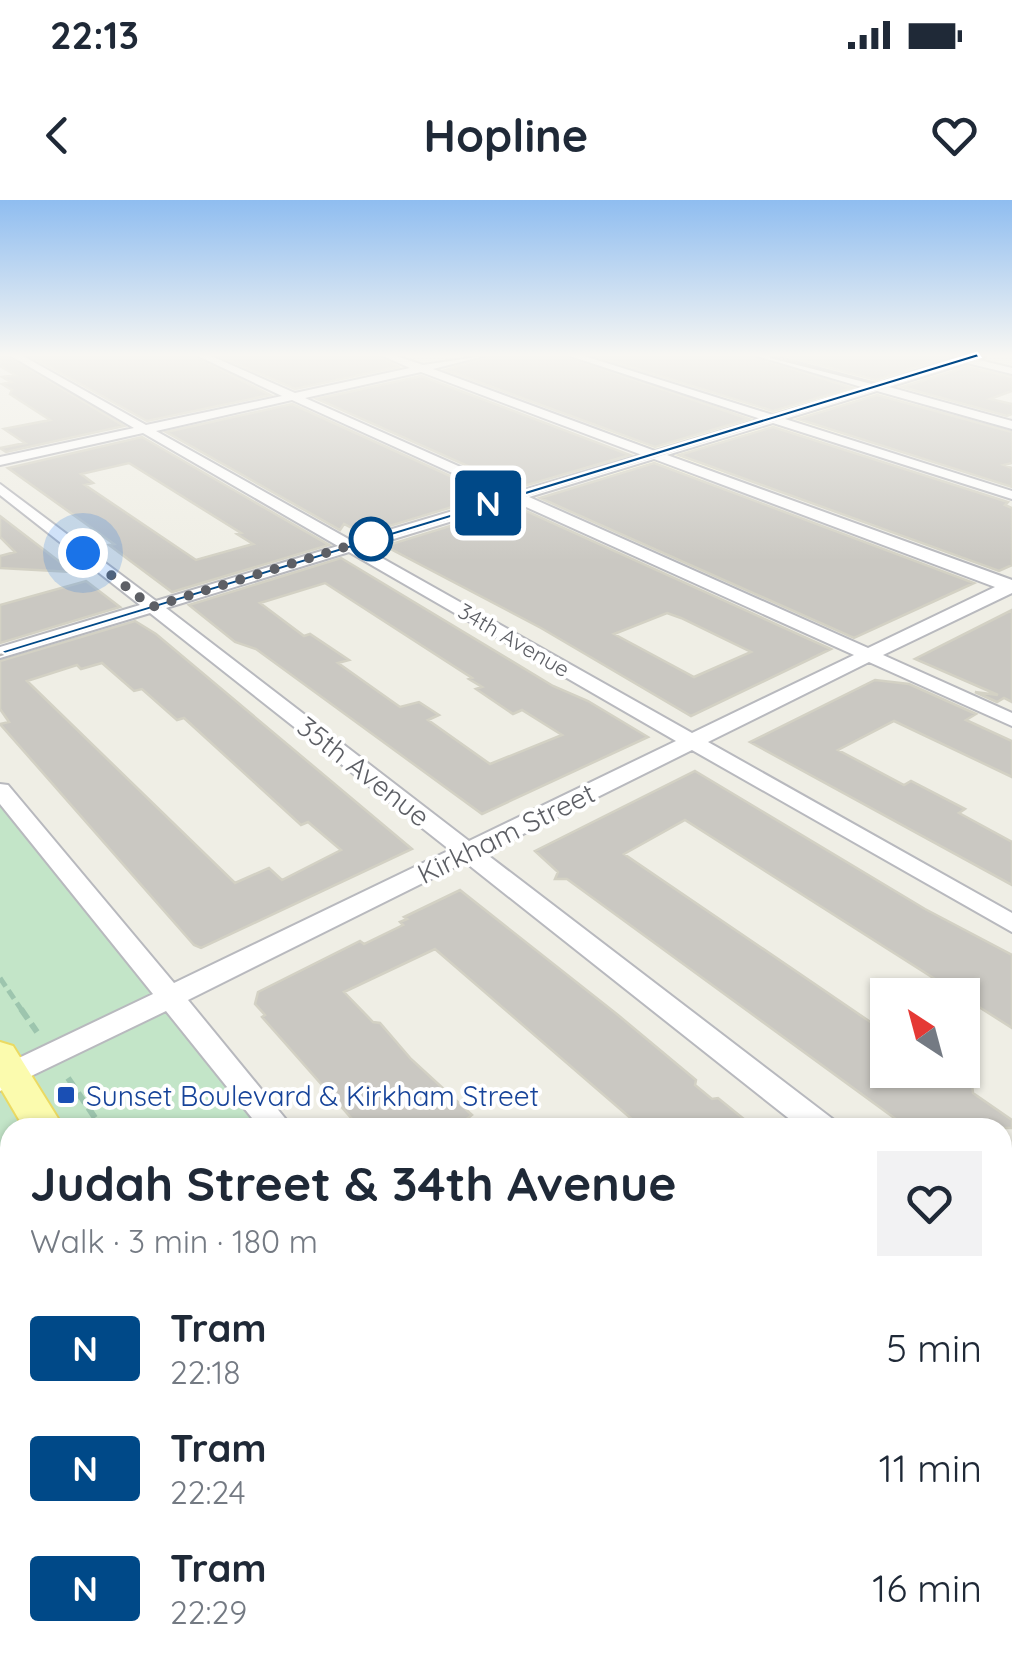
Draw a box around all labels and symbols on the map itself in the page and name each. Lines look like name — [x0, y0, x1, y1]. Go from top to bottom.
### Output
line badge: N — [456, 470, 520, 536]
unlabelled marker — [350, 518, 392, 560]
your location — [58, 528, 108, 578]
street label: 34th Avenue — [453, 597, 575, 683]
street label: 35th Avenue — [291, 708, 437, 834]
street label: Kirkham Street — [412, 775, 600, 891]
north arrow — [870, 978, 980, 1088]
place label: Sunset Boulevard & Kirkham Street — [86, 1078, 539, 1113]
marker: Sunset Boulevard & Kirkham Street — [55, 1084, 77, 1106]

